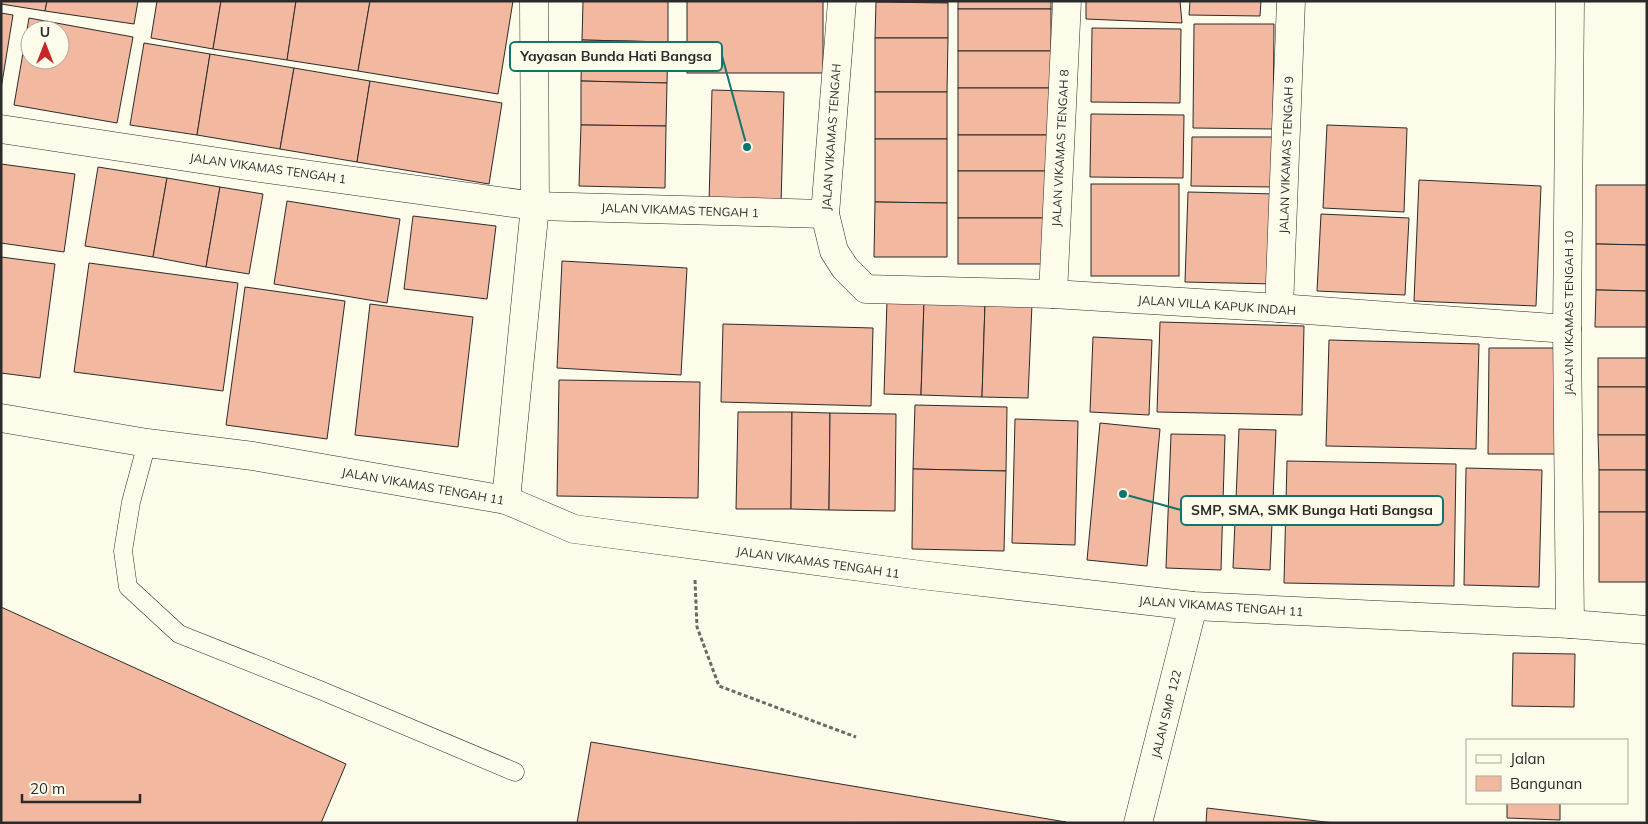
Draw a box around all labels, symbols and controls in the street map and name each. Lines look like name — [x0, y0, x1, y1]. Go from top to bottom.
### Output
north arrow — [20, 20, 70, 70]
text: U — [40, 23, 50, 41]
callout: Yayasan Bunda Hati Bangsa — [510, 42, 722, 71]
text: Yayasan Bunda Hati Bangsa — [519, 47, 712, 65]
street label: JALAN VIKAMAS TENGAH — [818, 63, 844, 211]
street label: JALAN VIKAMAS TENGAH 8 — [1048, 69, 1072, 227]
street label: JALAN VIKAMAS TENGAH 9 — [1276, 76, 1296, 234]
street label: JALAN VIKAMAS TENGAH 1 — [189, 150, 347, 186]
street label: JALAN VIKAMAS TENGAH 1 — [601, 200, 759, 220]
street label: JALAN VIKAMAS TENGAH 10 — [1561, 231, 1576, 395]
street label: JALAN VILLA KAPUK INDAH — [1137, 292, 1297, 318]
street label: JALAN VIKAMAS TENGAH 11 — [341, 464, 505, 508]
callout: SMP, SMA, SMK Bunga Hati Bangsa — [1181, 496, 1443, 525]
text: SMP, SMA, SMK Bunga Hati Bangsa — [1191, 501, 1433, 519]
street label: JALAN VIKAMAS TENGAH 11 — [735, 543, 901, 581]
street label: JALAN VIKAMAS TENGAH 11 — [1138, 593, 1304, 619]
street label: JALAN SMP 122 — [1148, 668, 1184, 760]
legend — [1466, 739, 1628, 804]
text: Jalan — [1510, 749, 1545, 768]
scale bar — [22, 772, 140, 804]
text: Bangunan — [1510, 774, 1582, 793]
text: 20 m — [30, 779, 65, 798]

